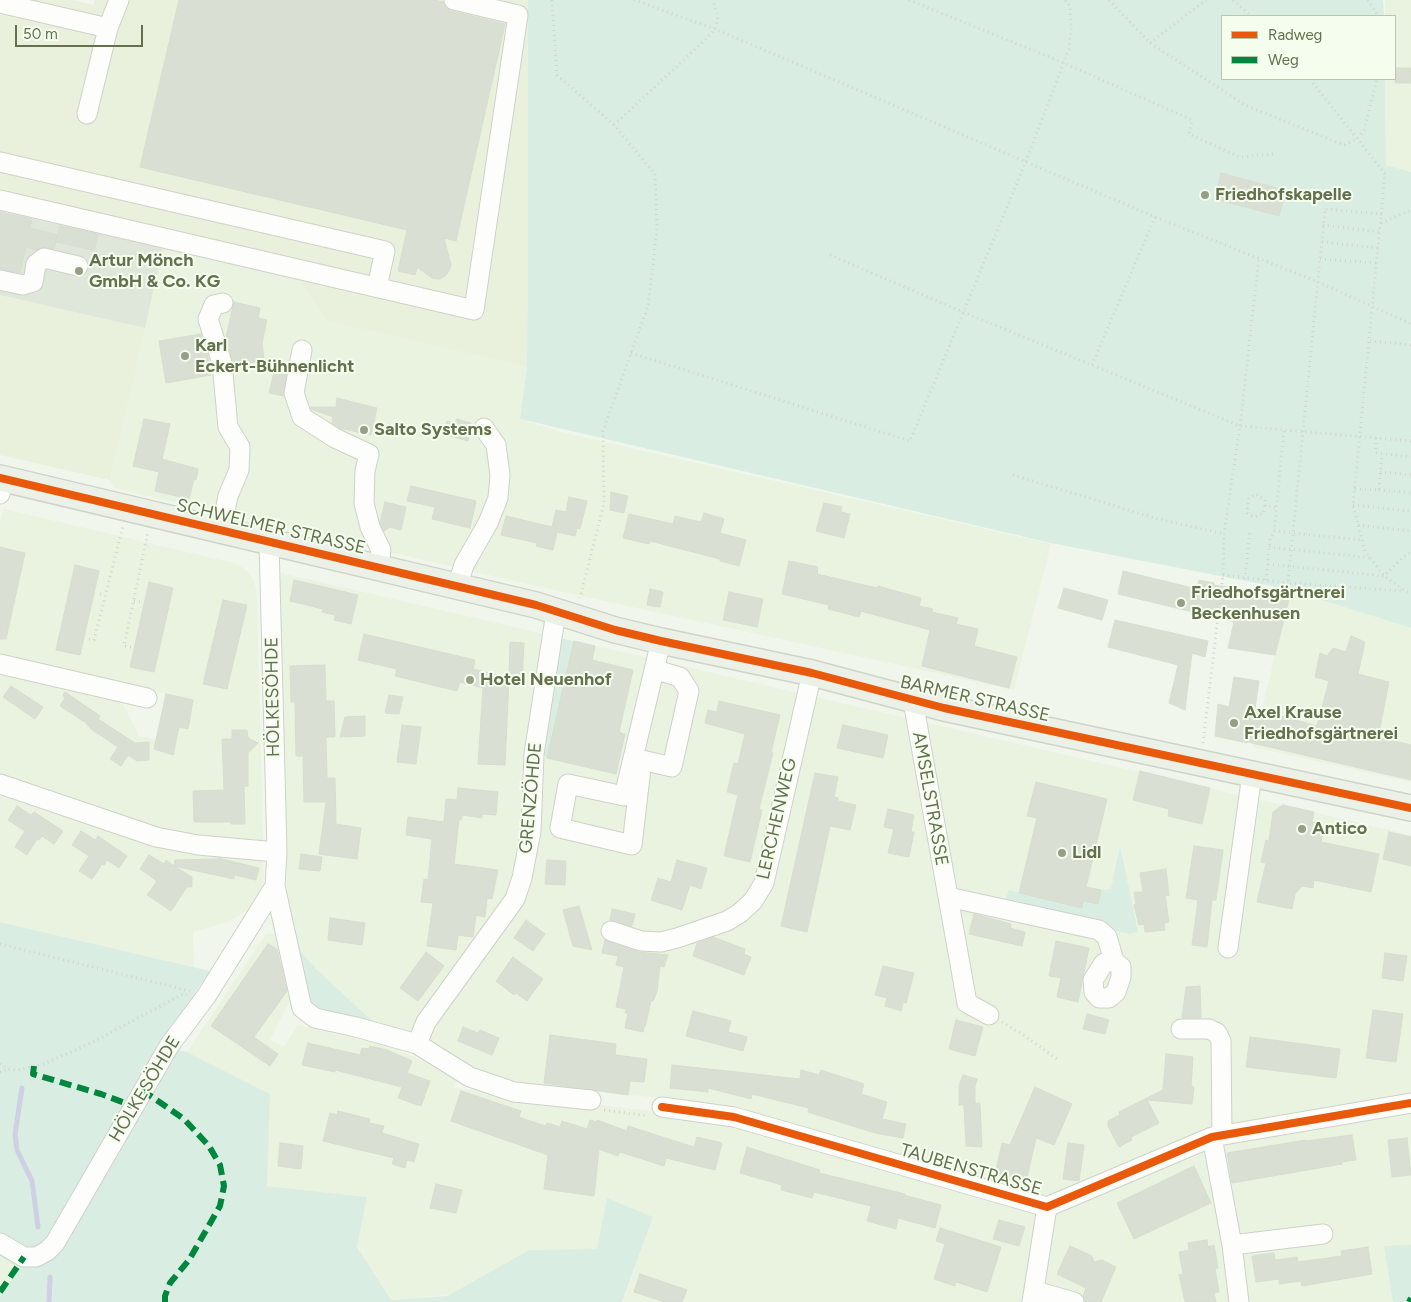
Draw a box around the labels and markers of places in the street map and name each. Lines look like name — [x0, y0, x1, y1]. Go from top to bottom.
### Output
place label: Friedhofskapelle — [1215, 184, 1352, 206]
marker: Friedhofskapelle — [1199, 189, 1211, 201]
place label: Artur Mönch GmbH & Co. KG — [89, 250, 220, 292]
marker: Artur Mönch GmbH & Co. KG — [73, 265, 85, 277]
place label: Karl Eckert-Bühnenlicht — [195, 335, 354, 378]
marker: Karl Eckert-Bühnenlicht — [179, 350, 191, 362]
place label: Salto Systems — [374, 419, 492, 441]
marker: Salto Systems — [358, 424, 370, 436]
place label: Friedhofsgärtnerei Beckenhusen — [1191, 582, 1345, 624]
marker: Friedhofsgärtnerei Beckenhusen — [1175, 597, 1187, 609]
place label: Hotel Neuenhof — [480, 669, 612, 691]
marker: Hotel Neuenhof — [464, 674, 476, 686]
place label: Axel Krause Friedhofsgärtnerei — [1244, 702, 1398, 744]
marker: Axel Krause Friedhofsgärtnerei — [1228, 717, 1240, 729]
place label: Antico — [1312, 818, 1367, 840]
marker: Antico — [1296, 823, 1308, 835]
place label: Lidl — [1072, 842, 1102, 864]
marker: Lidl — [1056, 847, 1068, 859]

